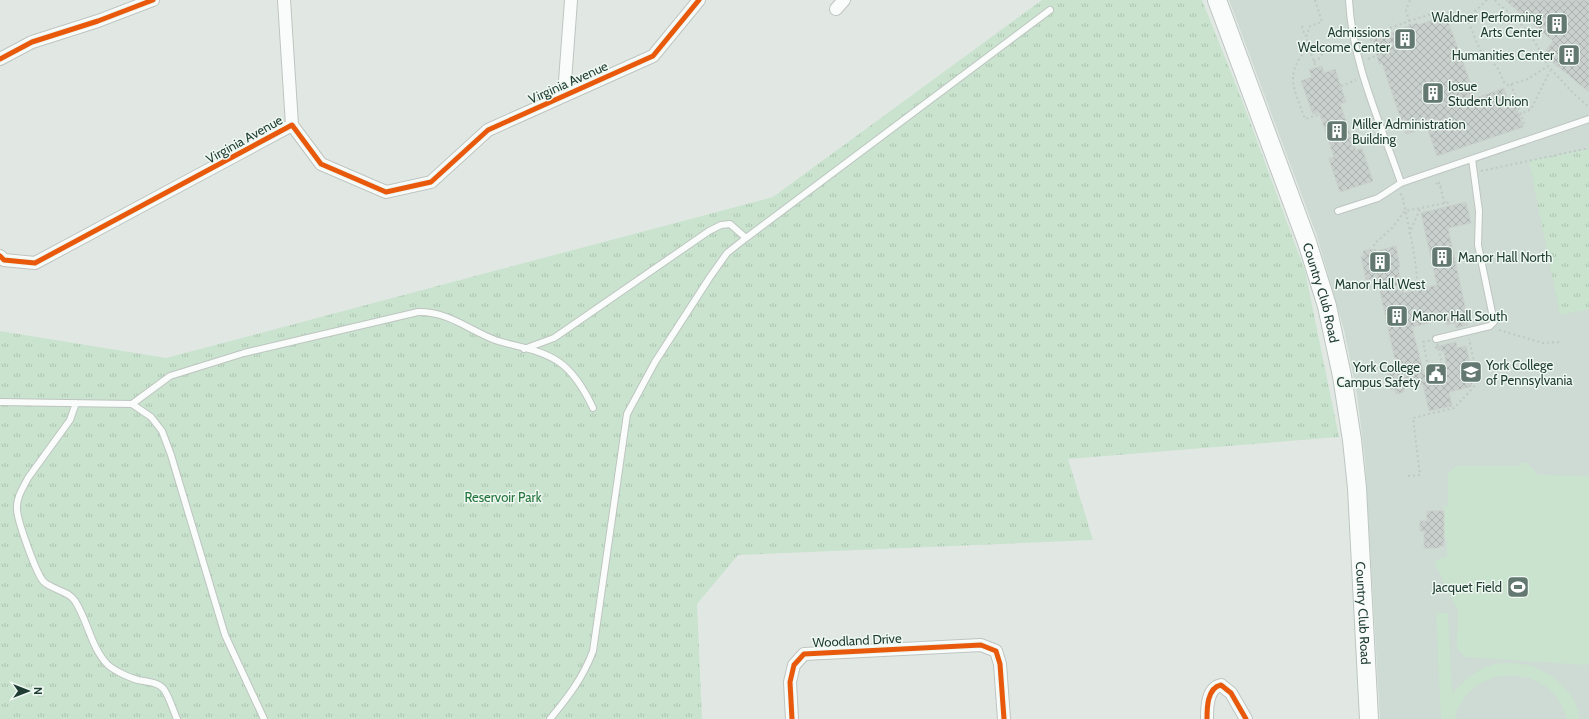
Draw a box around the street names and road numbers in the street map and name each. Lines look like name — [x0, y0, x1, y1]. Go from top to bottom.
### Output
street label: Virginia Avenue — [526, 57, 610, 107]
street label: Virginia Avenue — [203, 111, 285, 167]
street label: Country Club Road — [1300, 241, 1343, 344]
street label: Country Club Road — [1353, 561, 1374, 665]
street label: Woodland Drive — [812, 630, 902, 650]

